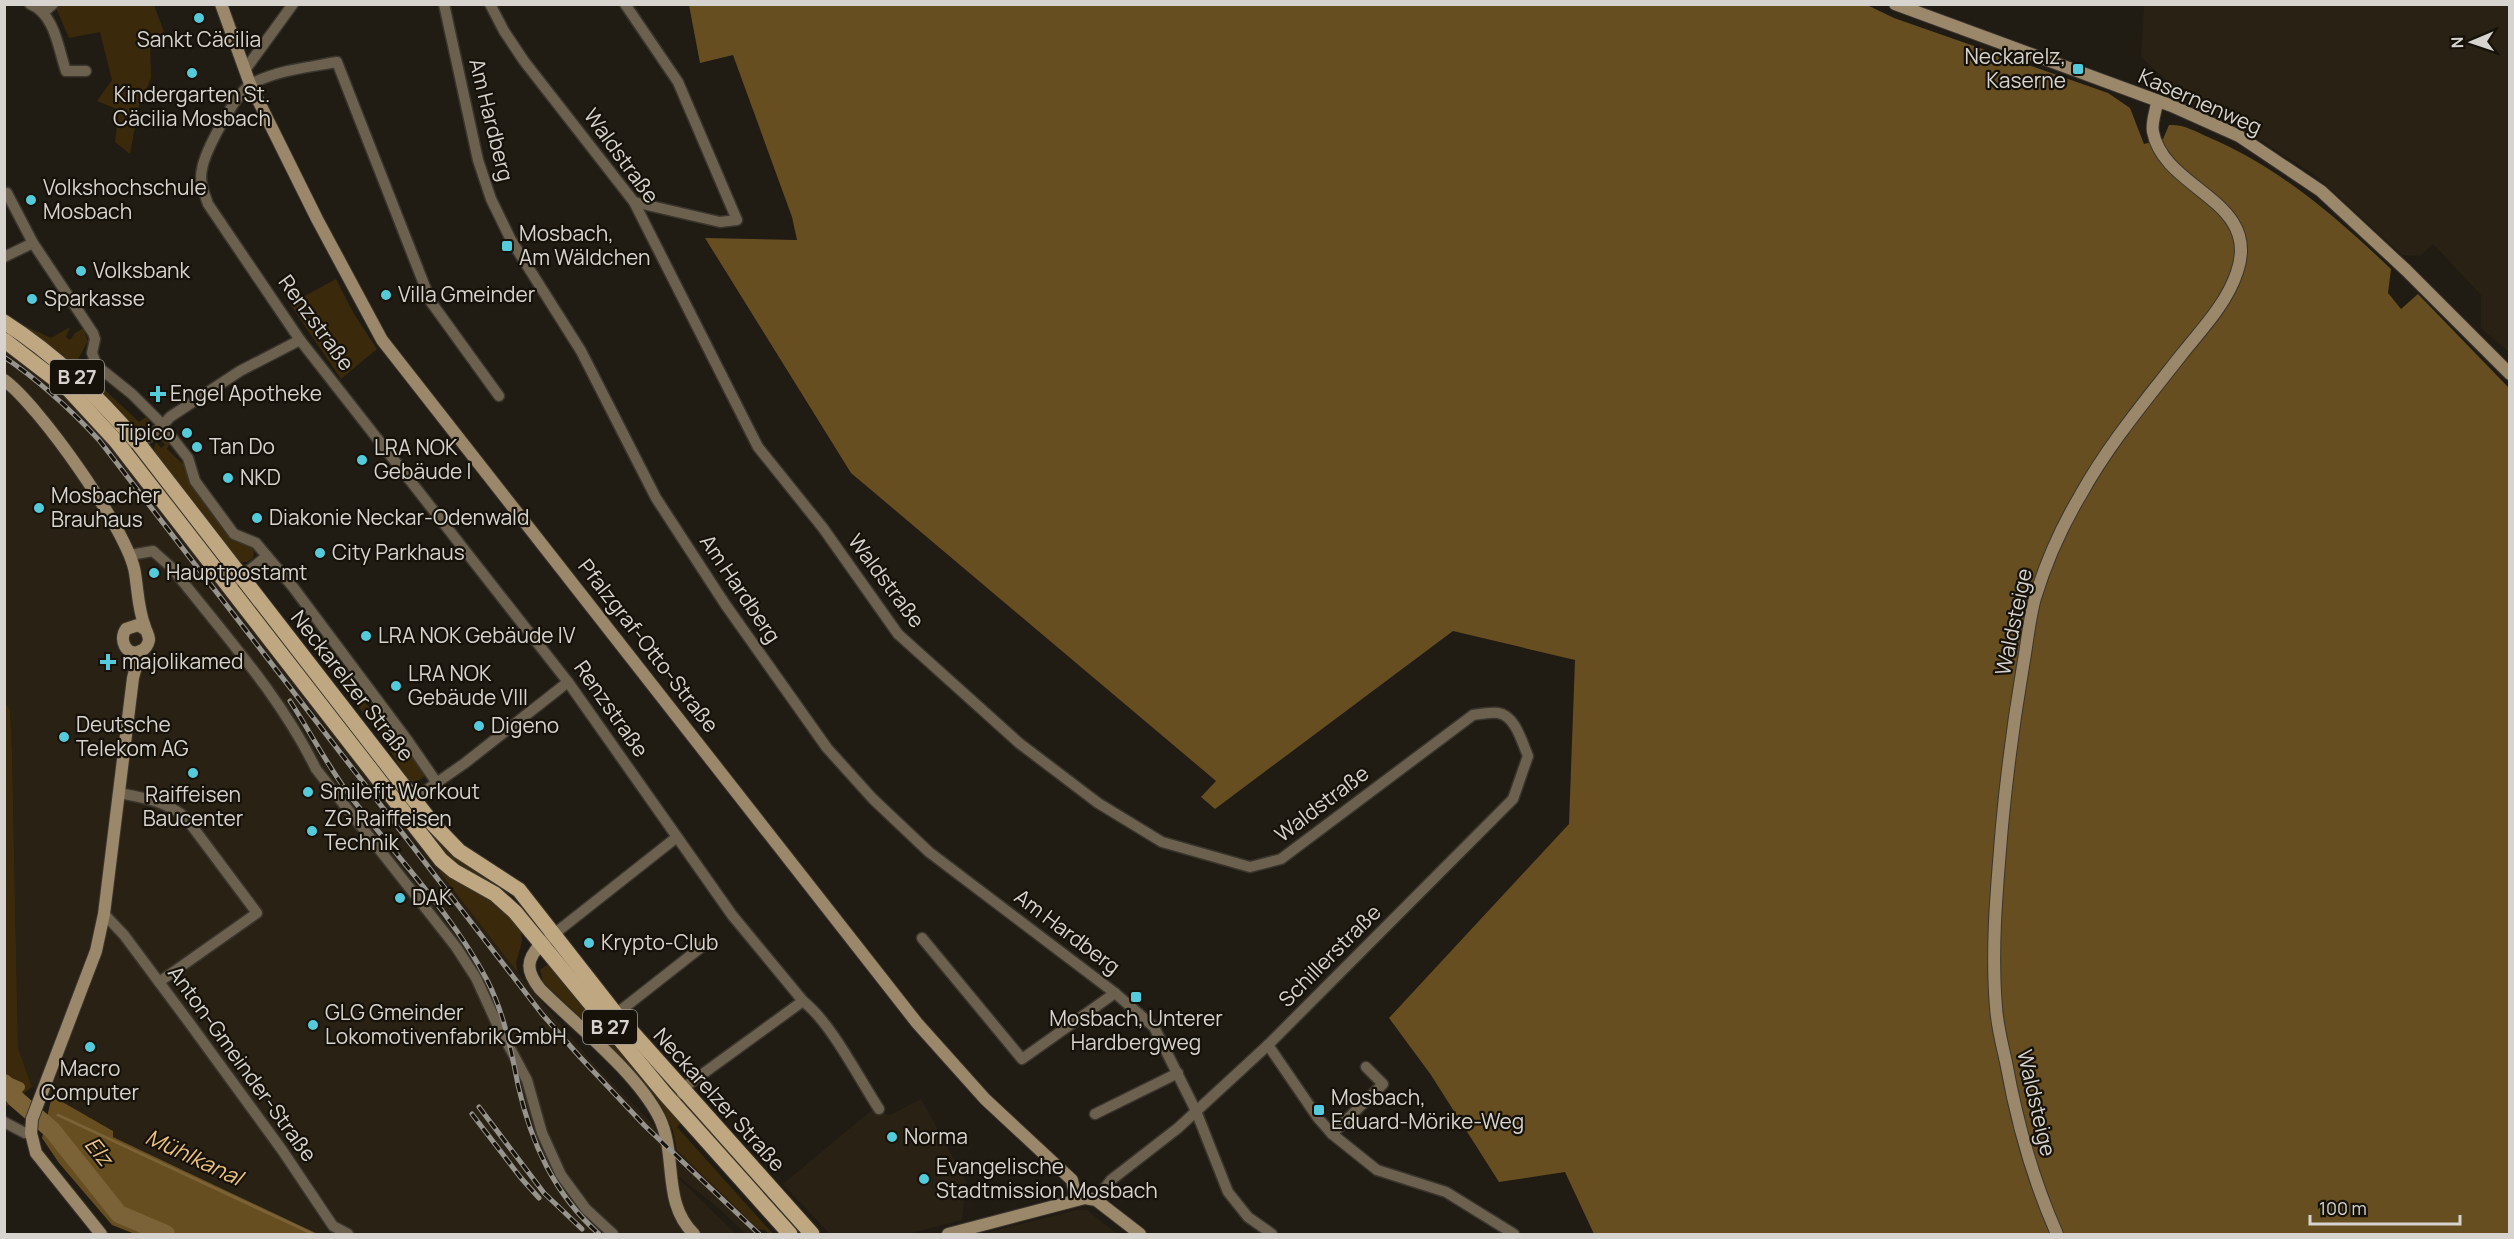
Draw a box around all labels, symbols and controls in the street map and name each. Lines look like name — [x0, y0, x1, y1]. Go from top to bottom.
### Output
marker: Sankt Cäcilia — [192, 11, 206, 25]
north arrow — [2442, 12, 2502, 72]
place label: Sankt Cäcilia — [137, 25, 261, 53]
text: N — [2446, 36, 2468, 49]
place label: Neckarelz, Kaserne — [1964, 42, 2066, 94]
street label: Am Hardberg — [463, 56, 521, 184]
street label: Kasernenweg — [2134, 61, 2267, 141]
marker: Neckarelz, Kaserne — [2071, 62, 2085, 76]
marker: Kindergarten St. Cäcilia Mosbach — [185, 66, 199, 80]
place label: Kindergarten St. Cäcilia Mosbach — [113, 80, 271, 132]
street label: Waldstraße — [578, 102, 666, 208]
place label: Volkshochschule Mosbach — [43, 173, 207, 225]
marker: Volkshochschule Mosbach — [24, 193, 38, 207]
place label: Mosbach, Am Wäldchen — [519, 219, 651, 271]
marker: Mosbach, Am Wäldchen — [500, 239, 514, 253]
place label: Volksbank — [93, 256, 191, 284]
marker: Volksbank — [74, 264, 88, 278]
street label: Renzstraße — [273, 269, 361, 376]
place label: Villa Gmeinder — [398, 280, 536, 308]
place label: Sparkasse — [44, 284, 145, 312]
marker: Villa Gmeinder — [379, 288, 393, 302]
marker: Sparkasse — [25, 292, 39, 306]
road number: B 27 — [50, 360, 104, 394]
place label: Engel Apotheke — [170, 379, 322, 407]
marker: Engel Apotheke — [151, 387, 165, 401]
place label: Tipico — [117, 418, 175, 446]
marker: Tipico — [180, 426, 194, 440]
place label: Tan Do — [209, 432, 275, 460]
place label: LRA NOK Gebäude I — [374, 433, 471, 485]
marker: Tan Do — [190, 440, 204, 454]
marker: LRA NOK Gebäude I — [355, 453, 369, 467]
place label: NKD — [240, 463, 281, 491]
marker: NKD — [221, 471, 235, 485]
place label: Mosbacher Brauhaus — [51, 481, 160, 533]
marker: Mosbacher Brauhaus — [32, 501, 46, 515]
place label: Diakonie Neckar-Odenwald — [269, 503, 529, 531]
marker: Diakonie Neckar-Odenwald — [250, 511, 264, 525]
street label: Waldstraße — [842, 528, 931, 633]
street label: Am Hardberg — [694, 529, 788, 648]
place label: City Parkhaus — [332, 538, 465, 566]
marker: City Parkhaus — [313, 546, 327, 560]
street label: Pfalzgraf-Otto-Straße — [572, 553, 725, 738]
place label: Hauptpostamt — [166, 558, 307, 586]
marker: Hauptpostamt — [147, 566, 161, 580]
street label: Waldsteige — [1988, 566, 2038, 678]
street label: Neckarelzer Straße — [285, 604, 421, 767]
place label: LRA NOK Gebäude IV — [378, 621, 576, 649]
marker: LRA NOK Gebäude IV — [359, 629, 373, 643]
place label: majolikamed — [122, 647, 244, 675]
marker: majolikamed — [99, 653, 117, 671]
street label: Renzstraße — [568, 655, 655, 762]
place label: LRA NOK Gebäude VIII — [408, 659, 528, 711]
marker: LRA NOK Gebäude VIII — [389, 679, 403, 693]
place label: Deutsche Telekom AG — [76, 710, 189, 762]
place label: Digeno — [491, 711, 559, 739]
marker: Digeno — [472, 719, 486, 733]
marker: Deutsche Telekom AG — [57, 730, 71, 744]
street label: Waldstraße — [1269, 759, 1374, 848]
marker: Raiffeisen Baucenter — [186, 766, 200, 780]
place label: Smilefit Workout — [320, 777, 480, 805]
place label: Raiffeisen Baucenter — [143, 780, 244, 832]
marker: Smilefit Workout — [301, 785, 315, 799]
place label: ZG Raiffeisen Technik — [324, 804, 452, 856]
marker: ZG Raiffeisen Technik — [305, 824, 319, 838]
street label: Am Hardberg — [1009, 882, 1126, 980]
place label: DAK — [412, 883, 452, 911]
marker: DAK — [393, 891, 407, 905]
street label: Schillerstraße — [1272, 898, 1387, 1013]
place label: Krypto-Club — [601, 928, 718, 956]
marker: Krypto-Club — [582, 936, 596, 950]
street label: Anton-Gmeinder-Straße — [162, 960, 323, 1167]
marker: Mosbach, Unterer Hardbergweg — [1129, 990, 1143, 1004]
place label: GLG Gmeinder Lokomotivenfabrik GmbH — [325, 998, 567, 1050]
place label: Mosbach, Unterer Hardbergweg — [1049, 1004, 1223, 1056]
road number: B 27 — [583, 1010, 637, 1044]
marker: GLG Gmeinder Lokomotivenfabrik GmbH — [306, 1018, 320, 1032]
street label: Neckarelzer Straße — [648, 1022, 792, 1177]
marker: Macro Computer — [83, 1040, 97, 1054]
street label: Waldsteige — [2011, 1047, 2063, 1159]
place label: Macro Computer — [41, 1054, 139, 1106]
place label: Mosbach, Eduard-Mörike-Weg — [1331, 1083, 1524, 1135]
marker: Mosbach, Eduard-Mörike-Weg — [1312, 1103, 1326, 1117]
water label: Mühlkanal — [141, 1122, 250, 1194]
place label: Norma — [904, 1122, 968, 1150]
water label: Elz — [78, 1130, 121, 1174]
marker: Norma — [885, 1130, 899, 1144]
place label: Evangelische Stadtmission Mosbach — [936, 1152, 1158, 1204]
marker: Evangelische Stadtmission Mosbach — [917, 1172, 931, 1186]
scale bar — [2310, 1188, 2460, 1226]
text: 100 m — [2319, 1196, 2367, 1220]

